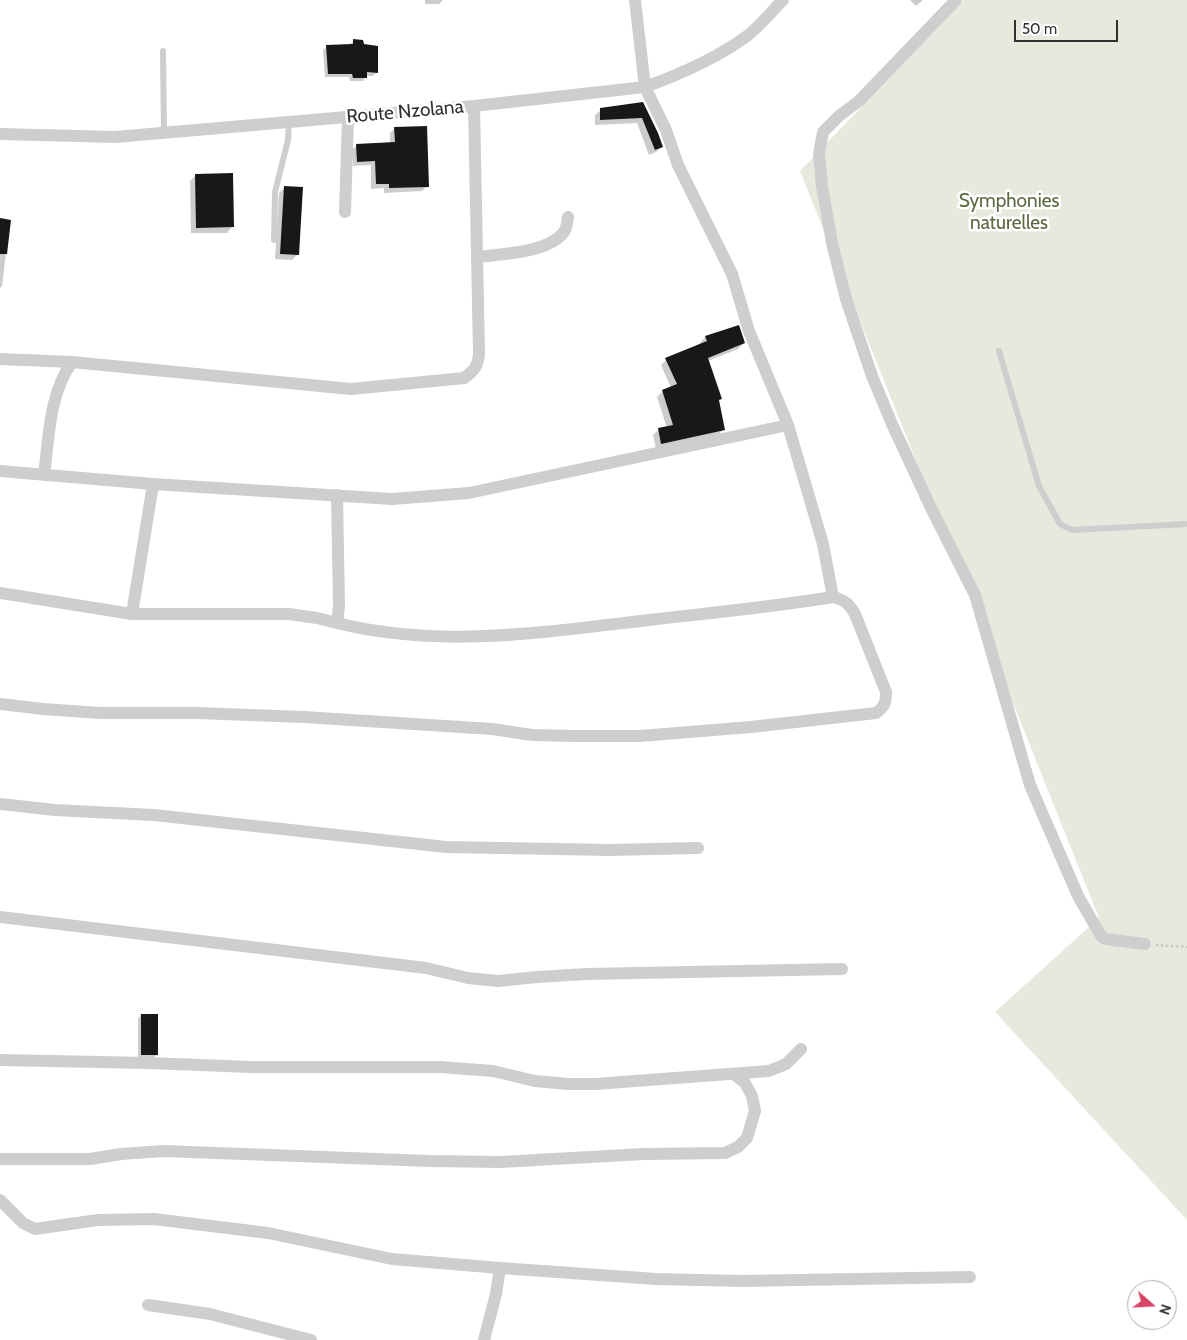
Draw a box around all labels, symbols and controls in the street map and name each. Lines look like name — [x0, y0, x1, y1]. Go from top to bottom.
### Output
scale bar — [1017, 10, 1121, 42]
text: 50 m — [1022, 20, 1057, 38]
street label: Route Nzolana — [345, 96, 465, 128]
park label: Symphonies naturelles — [959, 190, 1059, 234]
north arrow — [1127, 1280, 1177, 1330]
text: N — [1155, 1302, 1175, 1317]

